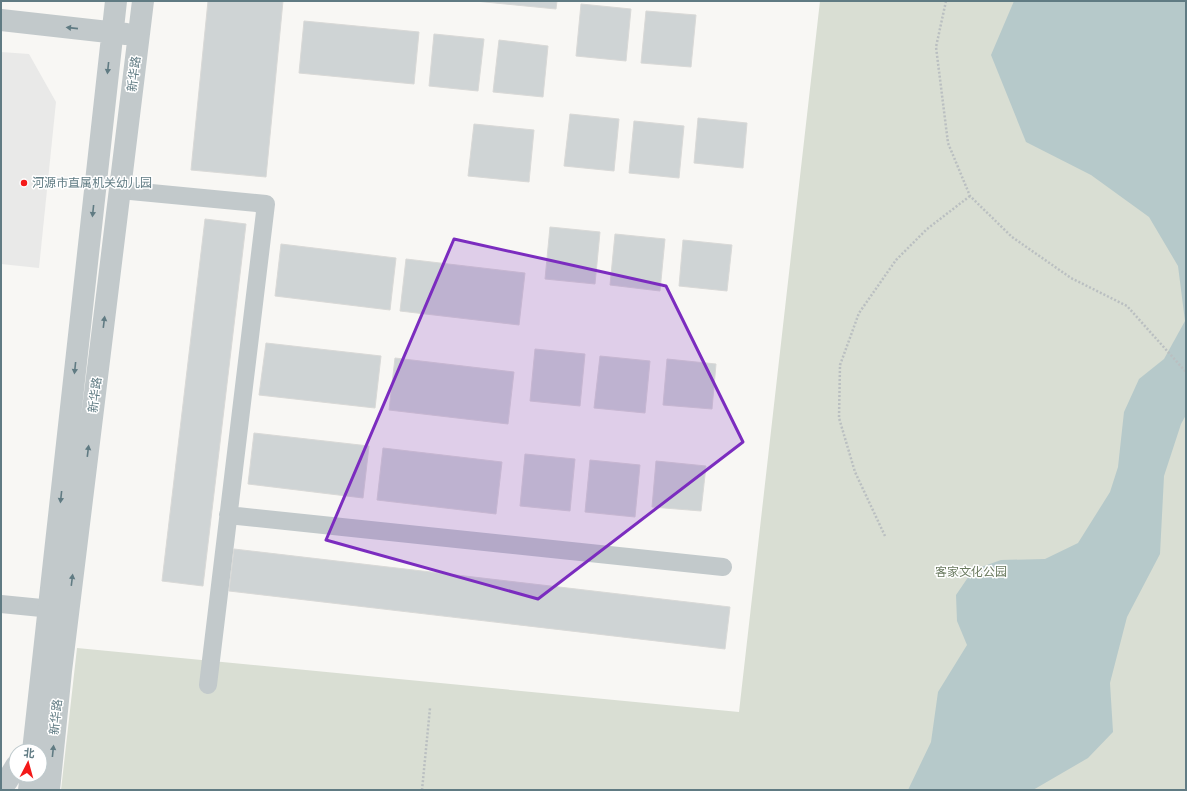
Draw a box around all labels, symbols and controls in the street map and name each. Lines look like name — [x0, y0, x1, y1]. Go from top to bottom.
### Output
one-way arrow — [66, 25, 79, 31]
street label: 新华路 — [125, 55, 143, 93]
one-way arrow — [105, 62, 112, 74]
place label: 河源市直属机关幼儿园 — [32, 176, 152, 190]
marker: 河源市直属机关幼儿园 — [19, 178, 29, 188]
one-way arrow — [89, 205, 96, 217]
one-way arrow — [101, 316, 107, 328]
one-way arrow — [72, 362, 79, 374]
street label: 新华路 — [86, 376, 104, 414]
one-way arrow — [85, 445, 91, 457]
one-way arrow — [58, 491, 65, 503]
park label: 客家文化公园 — [935, 565, 1007, 579]
one-way arrow — [69, 574, 75, 586]
street label: 新华路 — [47, 698, 65, 736]
north arrow — [8, 743, 48, 783]
one-way arrow — [50, 745, 56, 757]
text: 北 — [23, 747, 35, 760]

